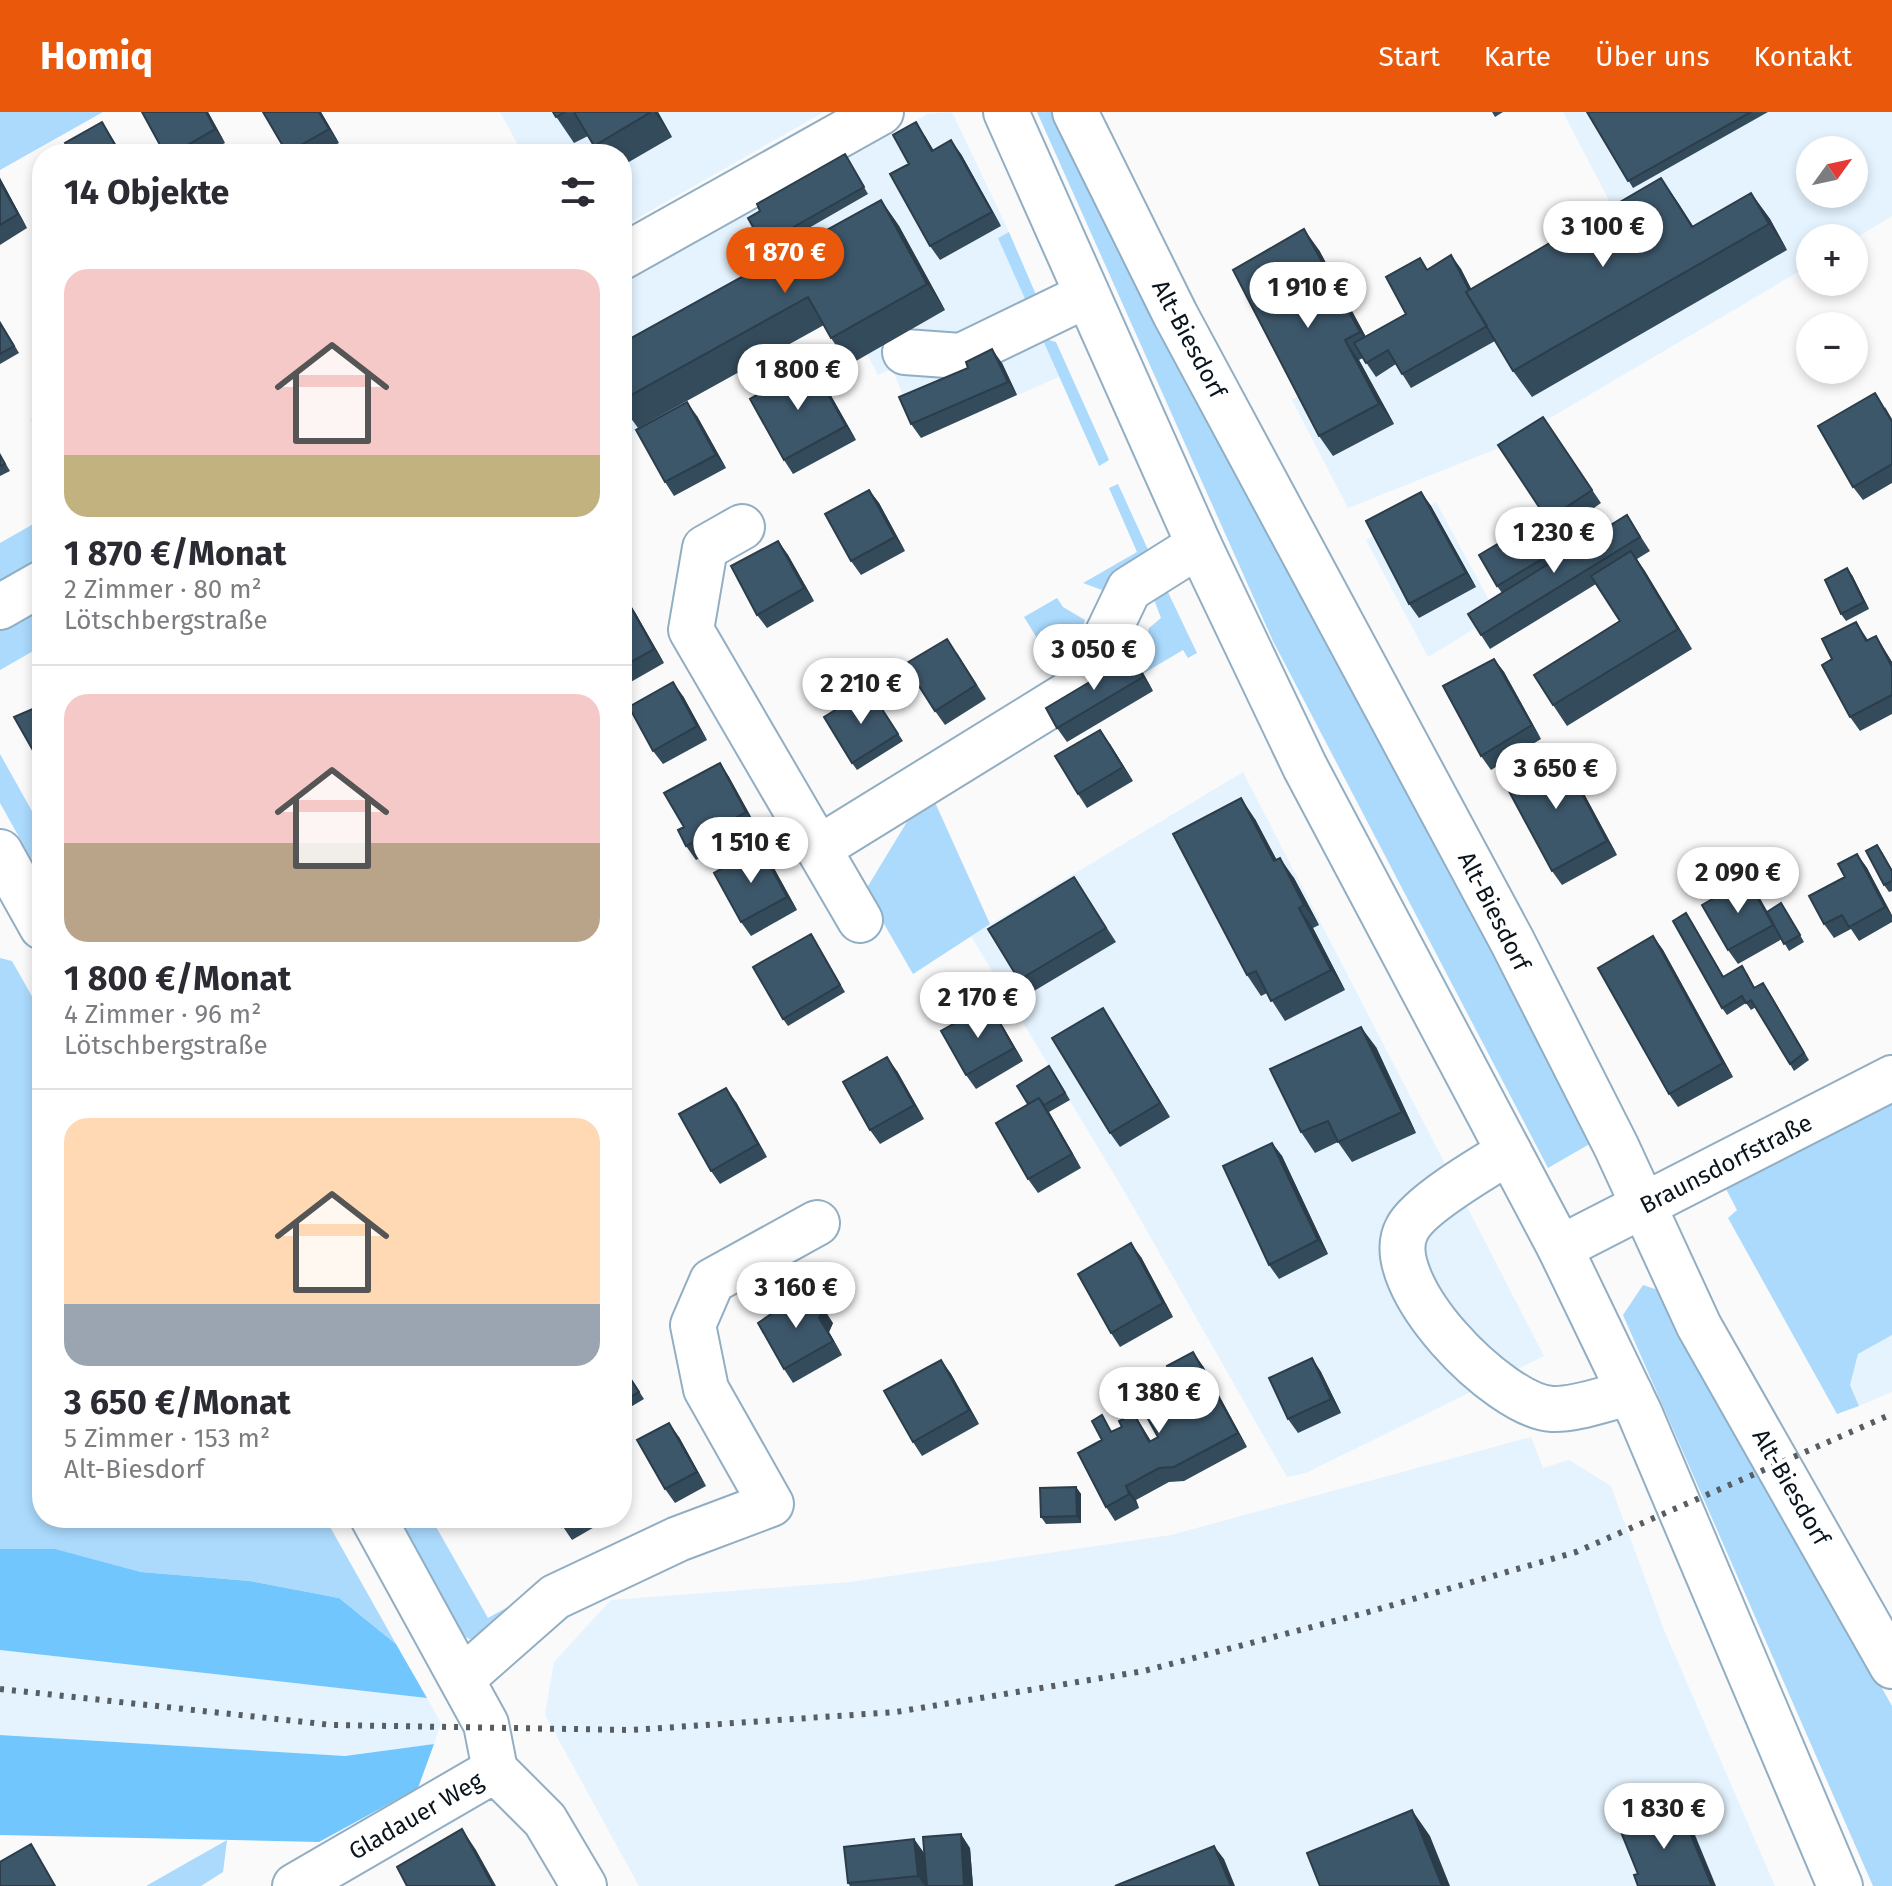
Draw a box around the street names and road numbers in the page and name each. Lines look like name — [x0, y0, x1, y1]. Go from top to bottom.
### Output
street label: Alt-Biesdorf — [1146, 275, 1233, 404]
street label: Alt-Biesdorf — [1452, 847, 1537, 977]
street label: Braunsdorfstraße — [1635, 1109, 1817, 1219]
street label: Alt-Biesdorf — [1747, 1424, 1836, 1552]
street label: Gladauer Weg — [344, 1766, 489, 1866]

